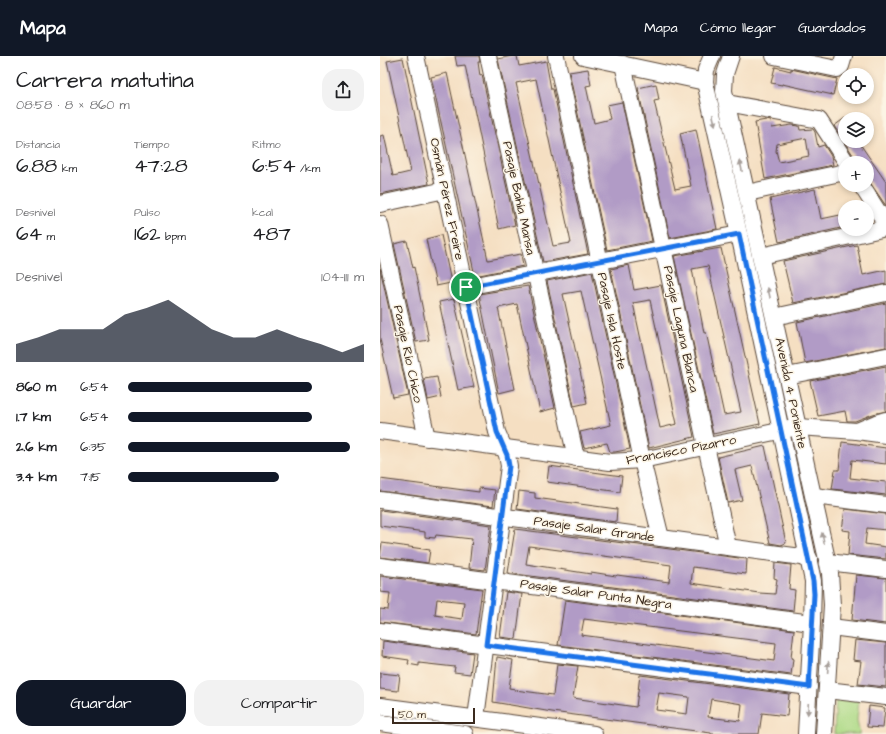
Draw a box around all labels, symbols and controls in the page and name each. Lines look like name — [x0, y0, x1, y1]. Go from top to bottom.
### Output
text: Mapa — [20, 15, 66, 42]
text: Mapa — [644, 18, 678, 38]
text: Cómo llegar — [700, 18, 776, 38]
text: Guardados — [798, 18, 866, 38]
text: Carrera matutina — [16, 65, 194, 96]
map controls — [838, 68, 874, 236]
button: locate — [838, 68, 874, 104]
button: share — [322, 69, 364, 111]
text: 08:58 · 8 × 860 m — [16, 96, 130, 114]
button: layers — [838, 112, 874, 148]
one-way arrow — [711, 114, 717, 126]
street label: Osmán Pérez Freire — [425, 136, 469, 262]
text: Distancia — [16, 137, 60, 152]
text: Tiempo — [134, 137, 169, 152]
text: Ritmo — [252, 137, 281, 152]
street label: Pasaje Bahía Mansa — [498, 140, 540, 257]
text: 6.88 — [16, 152, 57, 180]
text: 47:28 — [134, 152, 188, 180]
text: 6:54 — [252, 152, 296, 180]
button: + — [838, 156, 874, 192]
one-way arrow — [737, 160, 743, 172]
text: km — [57, 161, 77, 176]
text: /km — [296, 161, 320, 176]
button: − — [838, 200, 874, 236]
text: Desnivel — [16, 205, 55, 220]
text: Pulso — [134, 205, 160, 220]
text: kcal — [252, 205, 273, 220]
text: 64 — [16, 220, 42, 248]
text: 162 — [134, 220, 161, 248]
text: 487 — [252, 220, 291, 248]
text: m — [42, 229, 55, 244]
text: bpm — [161, 229, 186, 244]
street label: Pasaje Laguna Blanca — [658, 264, 703, 395]
text: Desnivel — [16, 268, 62, 286]
text: 104–111 m — [321, 268, 364, 286]
pin — [449, 270, 483, 304]
street label: Pasaje Isla Hoste — [593, 271, 631, 371]
icon: arrive — [455, 276, 477, 298]
one-way arrow — [765, 287, 771, 299]
street label: Pasaje Río Chico — [389, 303, 427, 405]
street label: Avenida 4 Poniente — [770, 336, 812, 450]
text: 860 m — [16, 378, 56, 396]
text: 6:54 — [80, 378, 108, 396]
text: 1.7 km — [16, 408, 51, 426]
text: 6:54 — [80, 408, 108, 426]
street label: Francisco Pizarro — [624, 430, 738, 469]
text: 2.6 km — [16, 438, 57, 456]
text: 6:35 — [80, 438, 106, 456]
text: 3.4 km — [16, 468, 57, 486]
text: 7:15 — [80, 468, 101, 486]
street label: Pasaje Salar Grande — [533, 512, 655, 546]
one-way arrow — [820, 532, 826, 544]
street label: Pasaje Salar Punta Negra — [519, 574, 673, 615]
one-way arrow — [825, 661, 832, 673]
button: Guardar — [16, 680, 186, 726]
button: Compartir — [194, 680, 364, 726]
one-way arrow — [804, 703, 811, 715]
scale bar — [392, 706, 475, 725]
text: 50 m — [398, 707, 426, 722]

